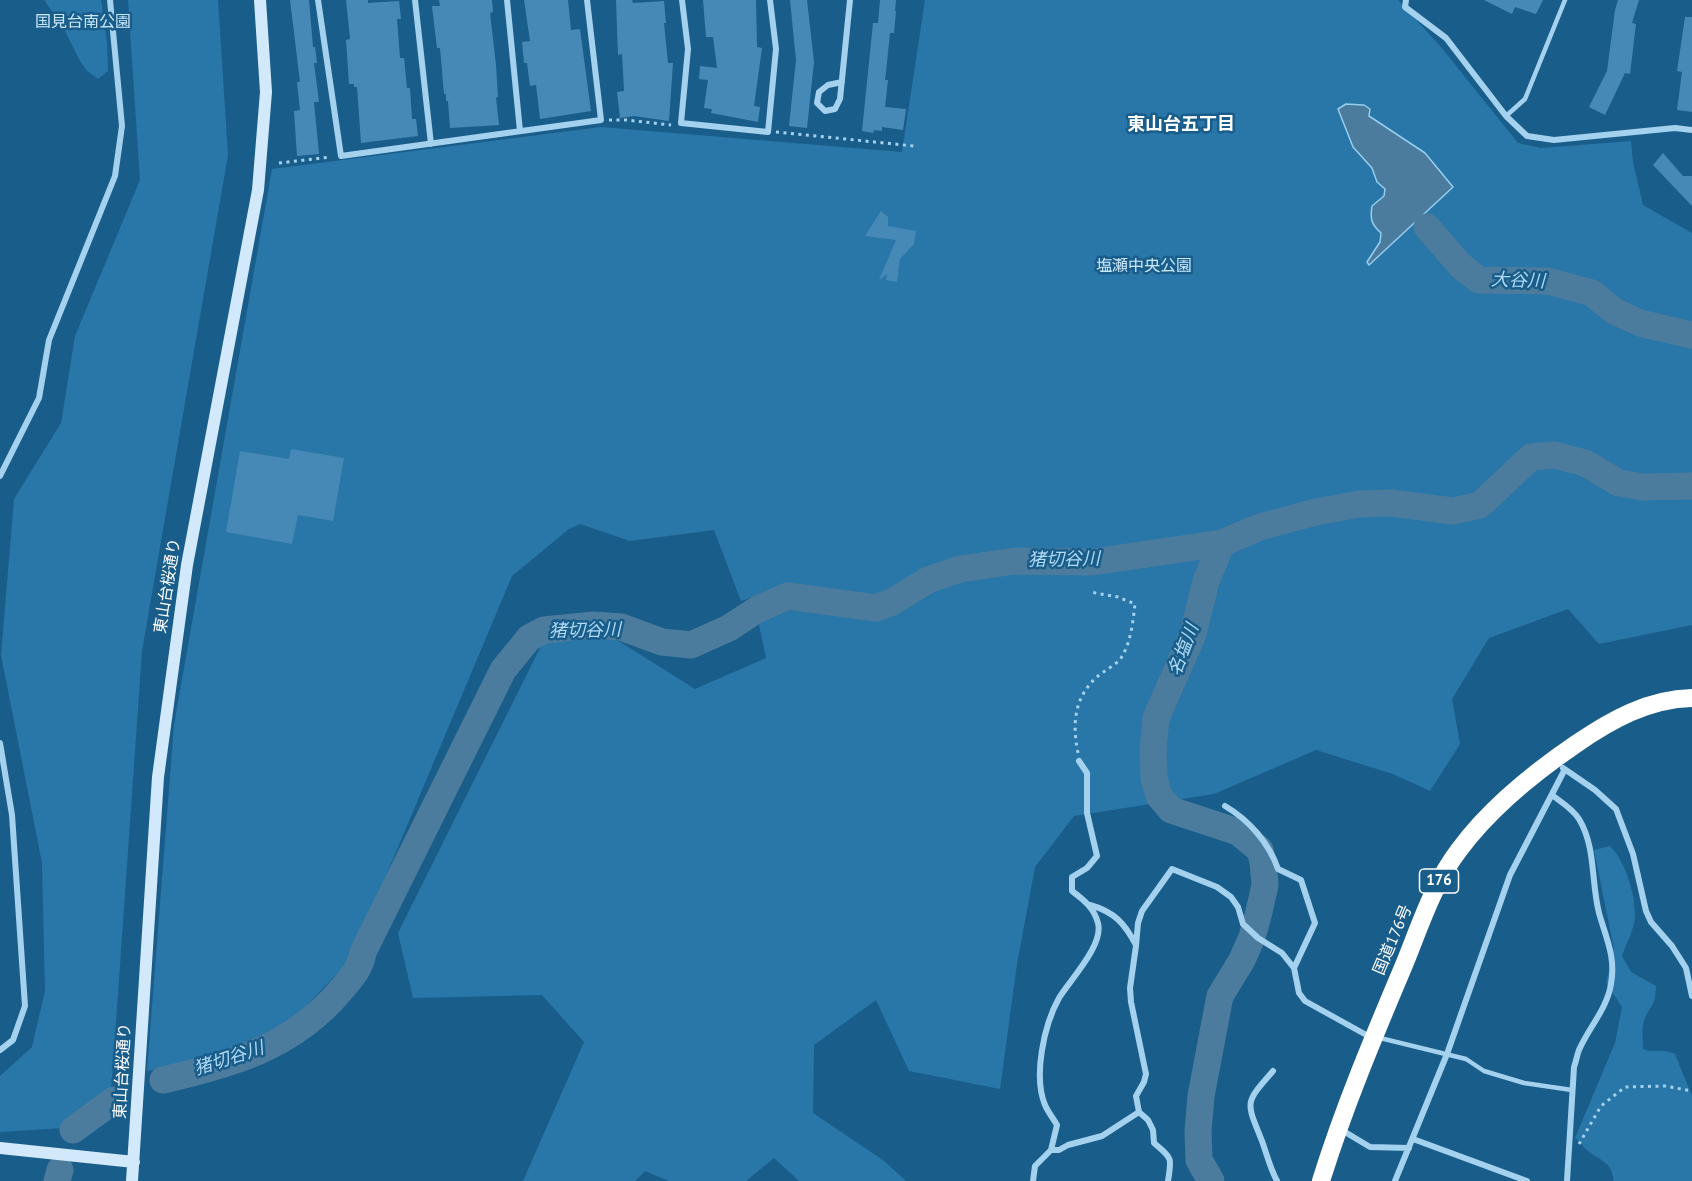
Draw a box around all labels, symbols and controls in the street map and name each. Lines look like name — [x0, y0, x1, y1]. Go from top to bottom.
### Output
park label: 国見台南公園 — [35, 12, 131, 32]
district label: 東山台五丁目 — [1127, 114, 1235, 136]
park label: 塩瀬中央公園 — [1096, 256, 1192, 276]
water label: 大谷川 — [1491, 269, 1545, 293]
street label: 東山台桜通り — [151, 537, 185, 635]
water label: 猪切谷川 — [1028, 549, 1100, 571]
water label: 猪切谷川 — [549, 620, 621, 642]
water label: 名塩川 — [1164, 621, 1204, 679]
road number: 176 — [1420, 869, 1458, 893]
street label: 国道176号 — [1370, 902, 1416, 978]
street label: 東山台桜通り — [111, 1023, 135, 1119]
water label: 猪切谷川 — [191, 1038, 267, 1080]

